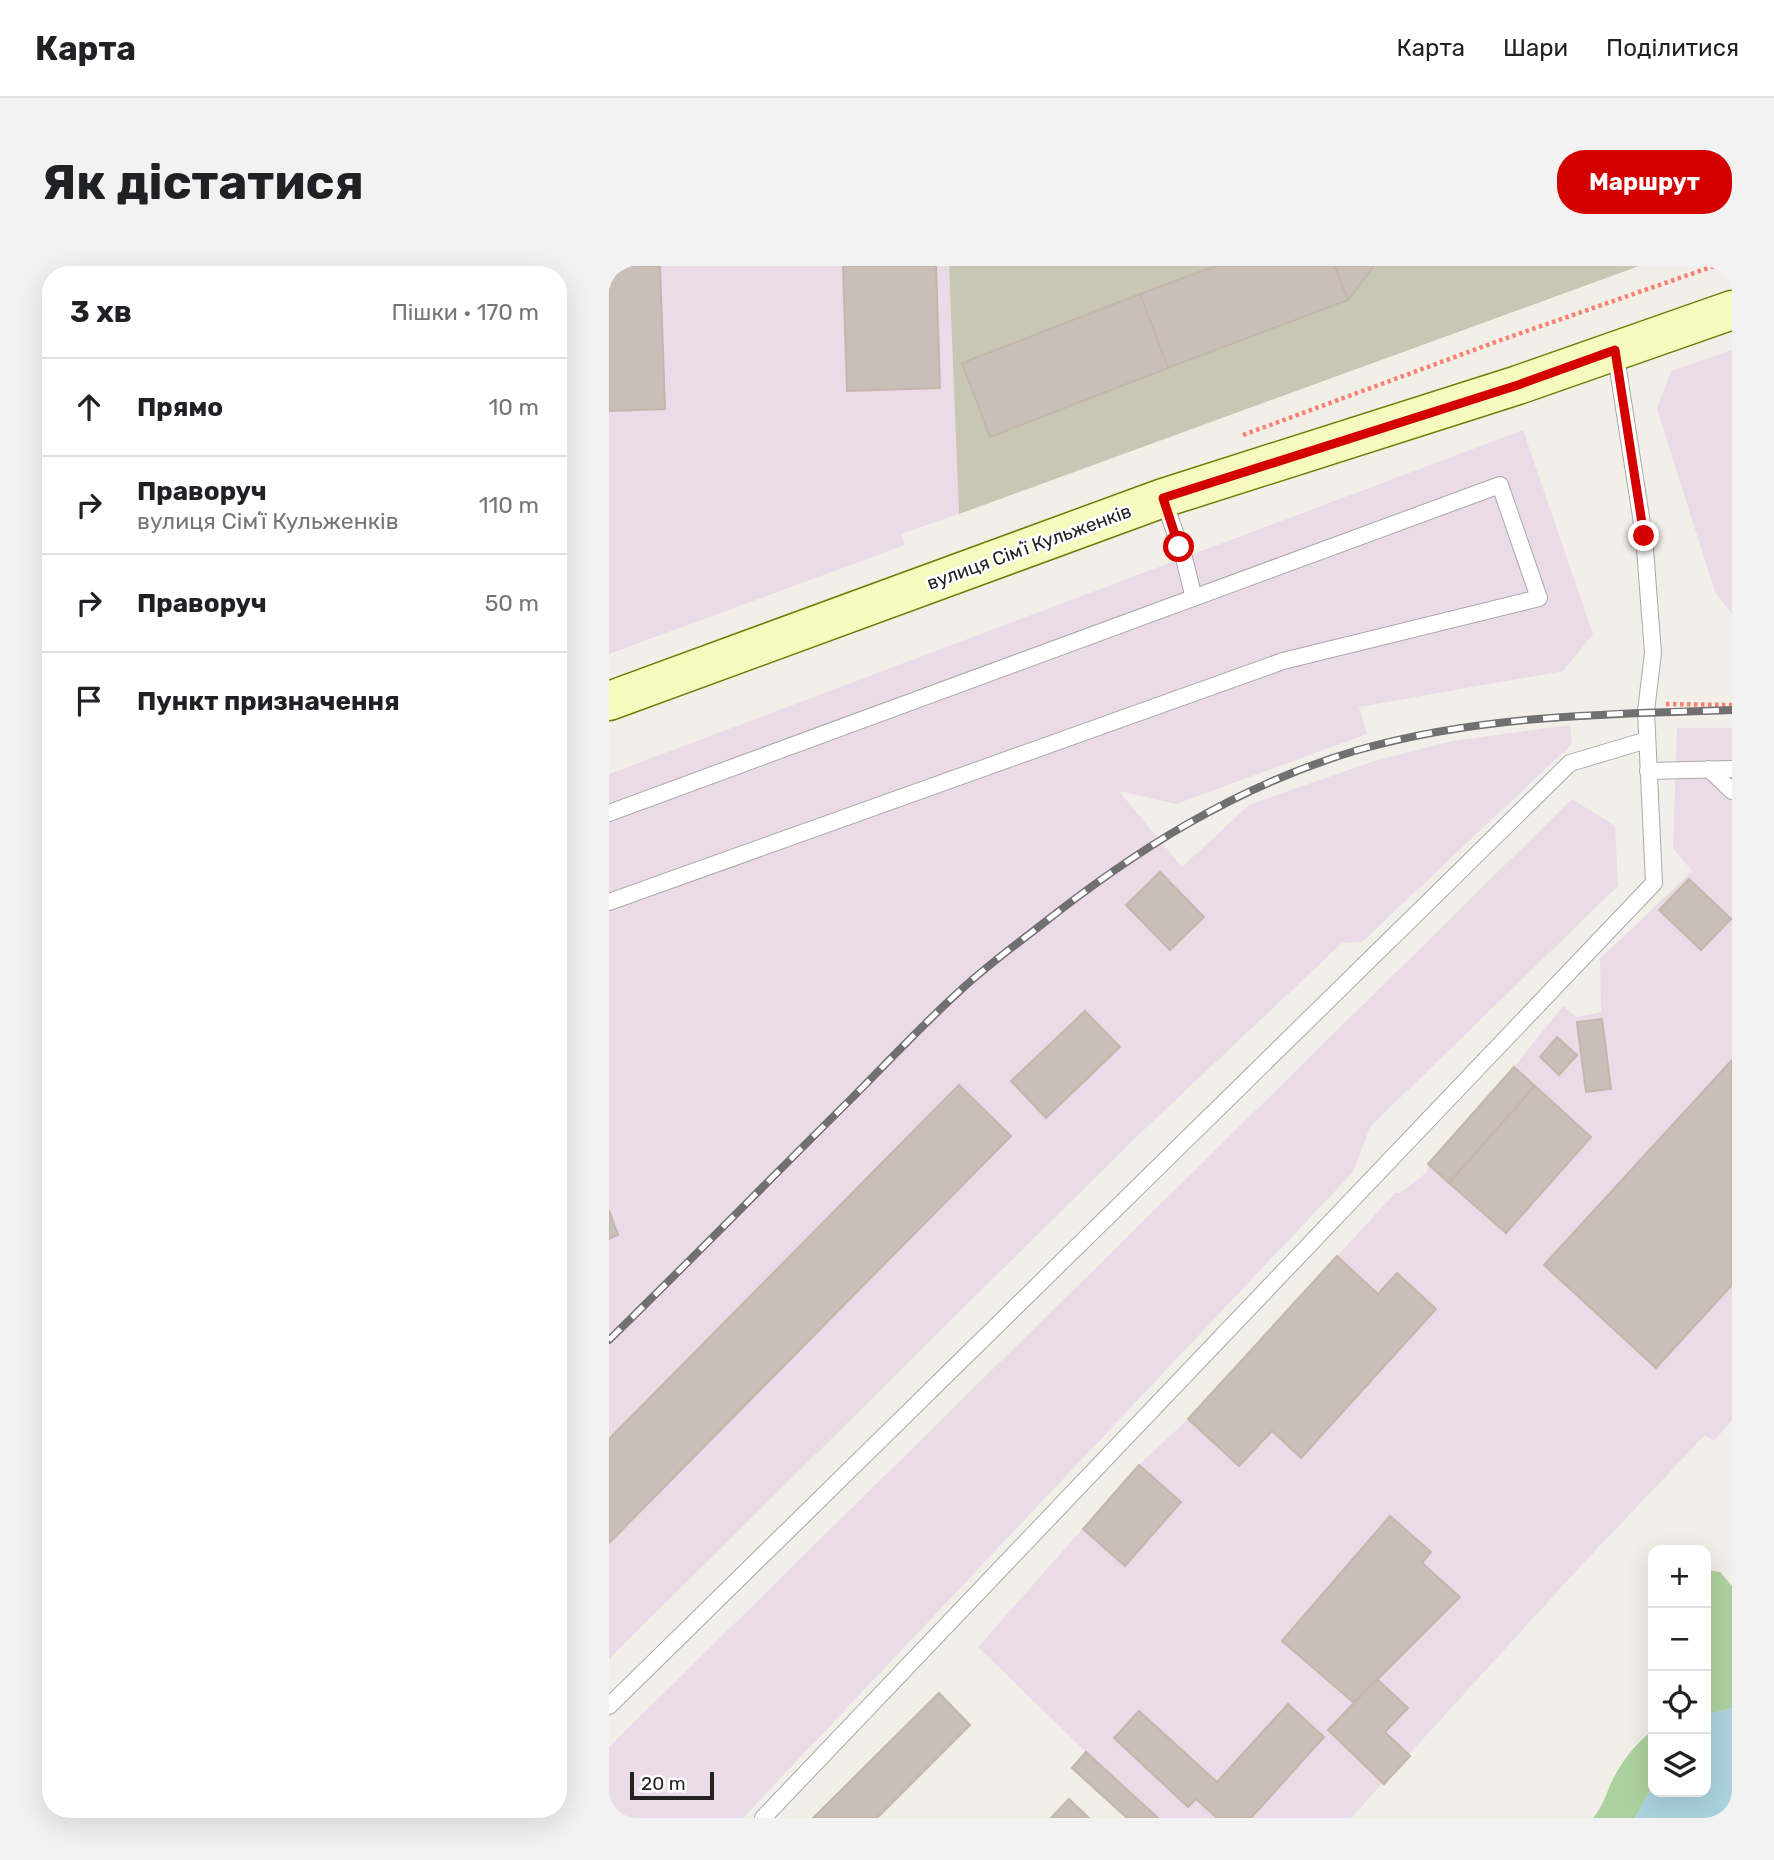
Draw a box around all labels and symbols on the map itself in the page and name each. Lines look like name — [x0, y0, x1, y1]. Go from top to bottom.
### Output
street label: вулиця Сімʼї Кульженків — [924, 499, 1134, 595]
route end — [1628, 520, 1659, 551]
route start — [1163, 531, 1194, 562]
scale bar — [630, 1769, 714, 1801]

